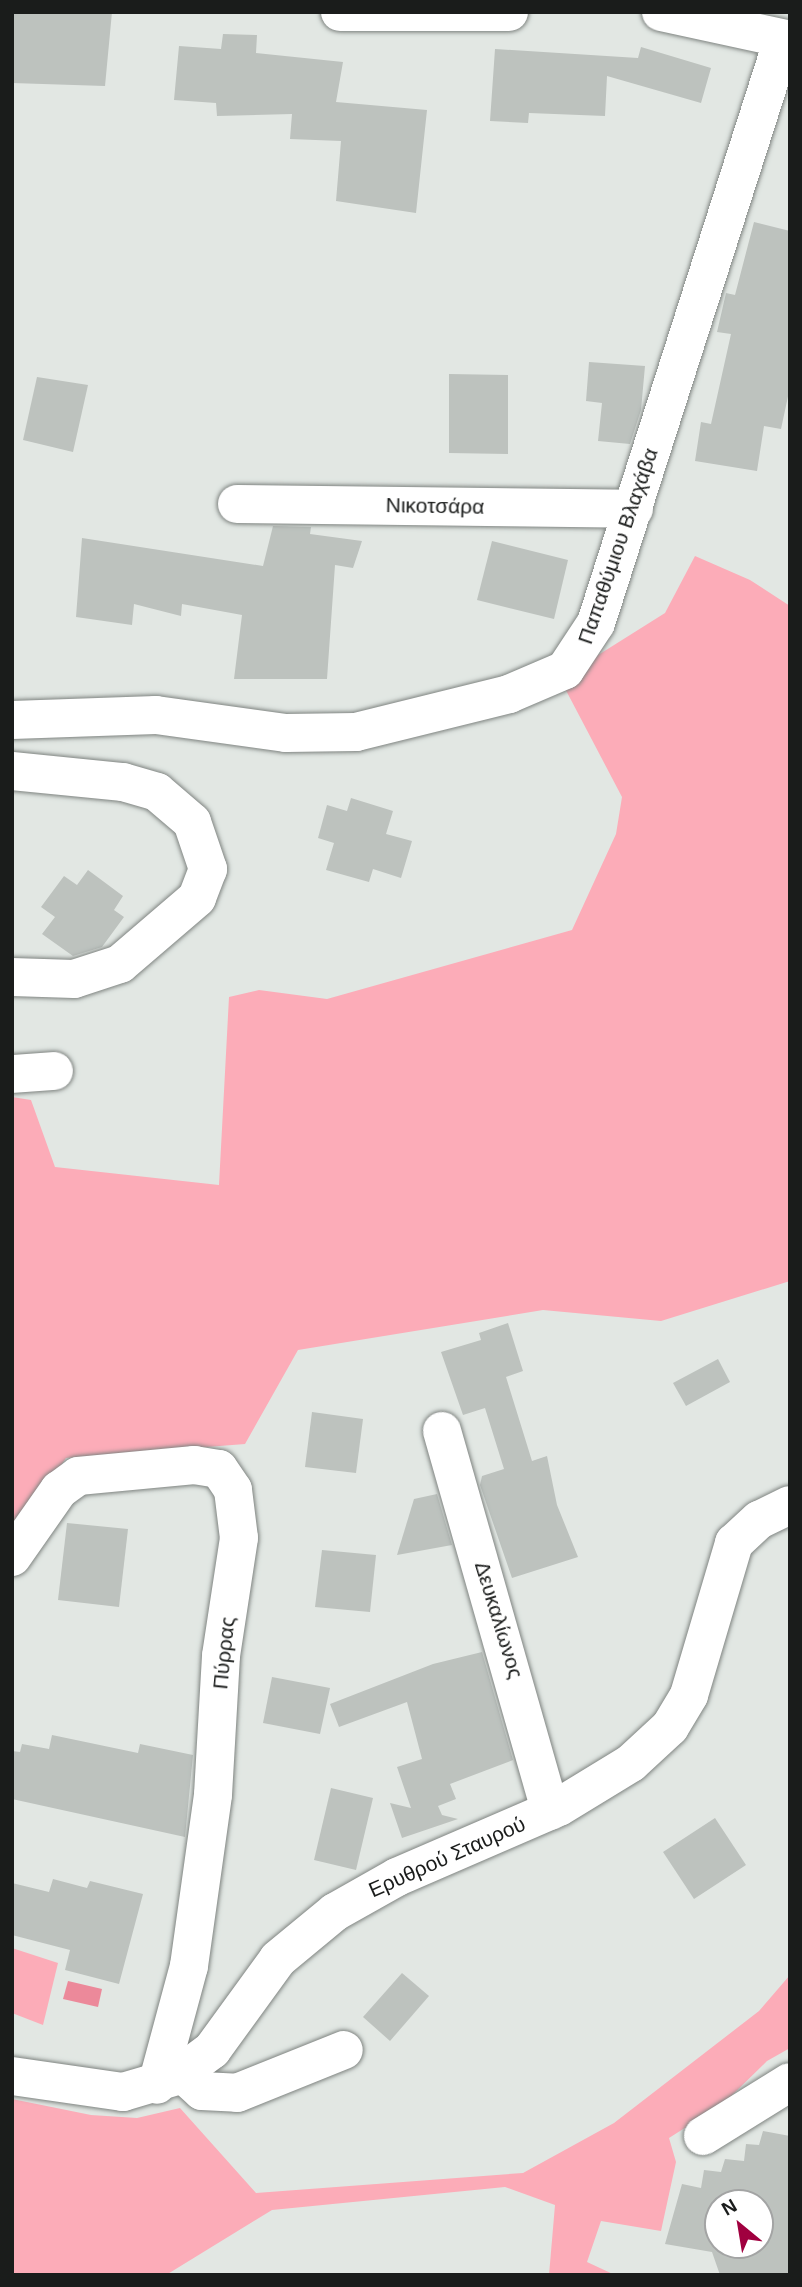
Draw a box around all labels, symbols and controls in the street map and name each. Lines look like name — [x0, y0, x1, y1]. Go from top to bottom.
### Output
street label: Παπαθύμιου Βλαχάβα — [573, 445, 663, 647]
street label: Νικοτσάρα — [385, 493, 485, 519]
street label: Δευκαλίωνος — [469, 1558, 529, 1682]
street label: Πύρρας — [208, 1615, 240, 1691]
street label: Ερυθρού Σταυρού — [365, 1811, 529, 1903]
north arrow — [704, 2189, 774, 2259]
text: N — [718, 2195, 740, 2220]

